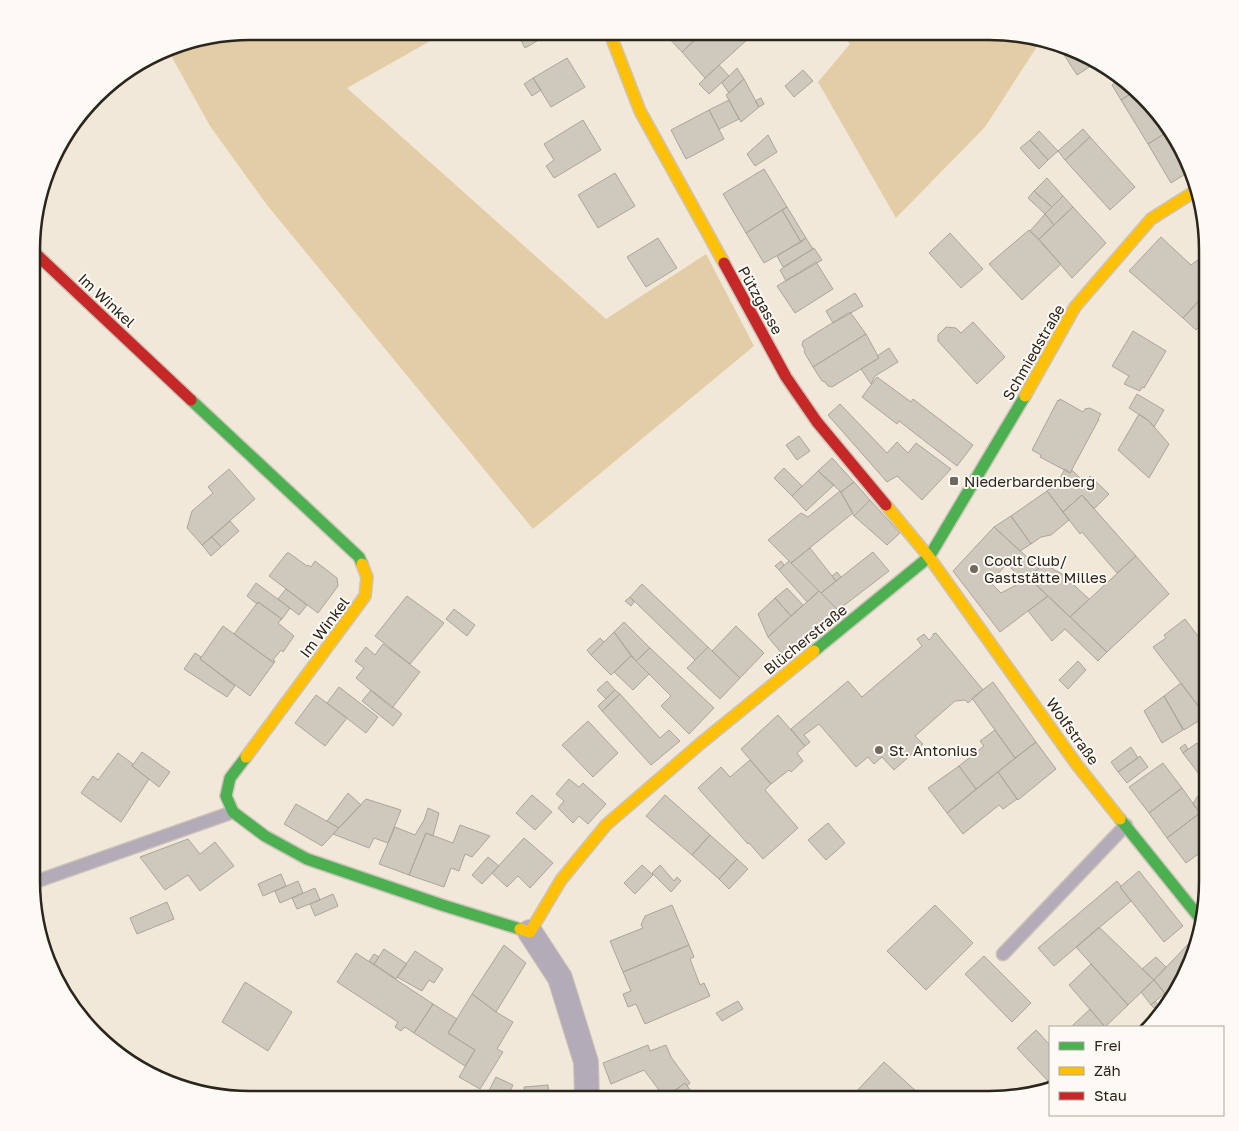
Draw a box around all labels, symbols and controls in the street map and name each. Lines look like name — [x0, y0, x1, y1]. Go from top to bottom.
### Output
street label: Pützgasse — [735, 263, 787, 337]
street label: Im Winkel — [75, 269, 139, 331]
street label: Schmiedstraße — [998, 301, 1068, 403]
place label: Niederbardenberg — [964, 472, 1095, 490]
marker: Niederbardenberg — [948, 475, 960, 487]
place label: Coolt Club/ Gaststätte Milles — [984, 551, 1107, 586]
marker: Coolt Club/ Gaststätte Milles — [968, 563, 980, 575]
street label: Im Winkel — [295, 593, 353, 661]
street label: Blücherstraße — [760, 600, 850, 678]
street label: Wolfstraße — [1043, 694, 1103, 768]
place label: St. Antonius — [889, 741, 977, 759]
marker: St. Antonius — [873, 744, 885, 756]
legend — [1049, 1026, 1224, 1116]
text: Frei — [1094, 1036, 1121, 1054]
text: Zäh — [1094, 1061, 1121, 1079]
text: Stau — [1094, 1086, 1127, 1104]

